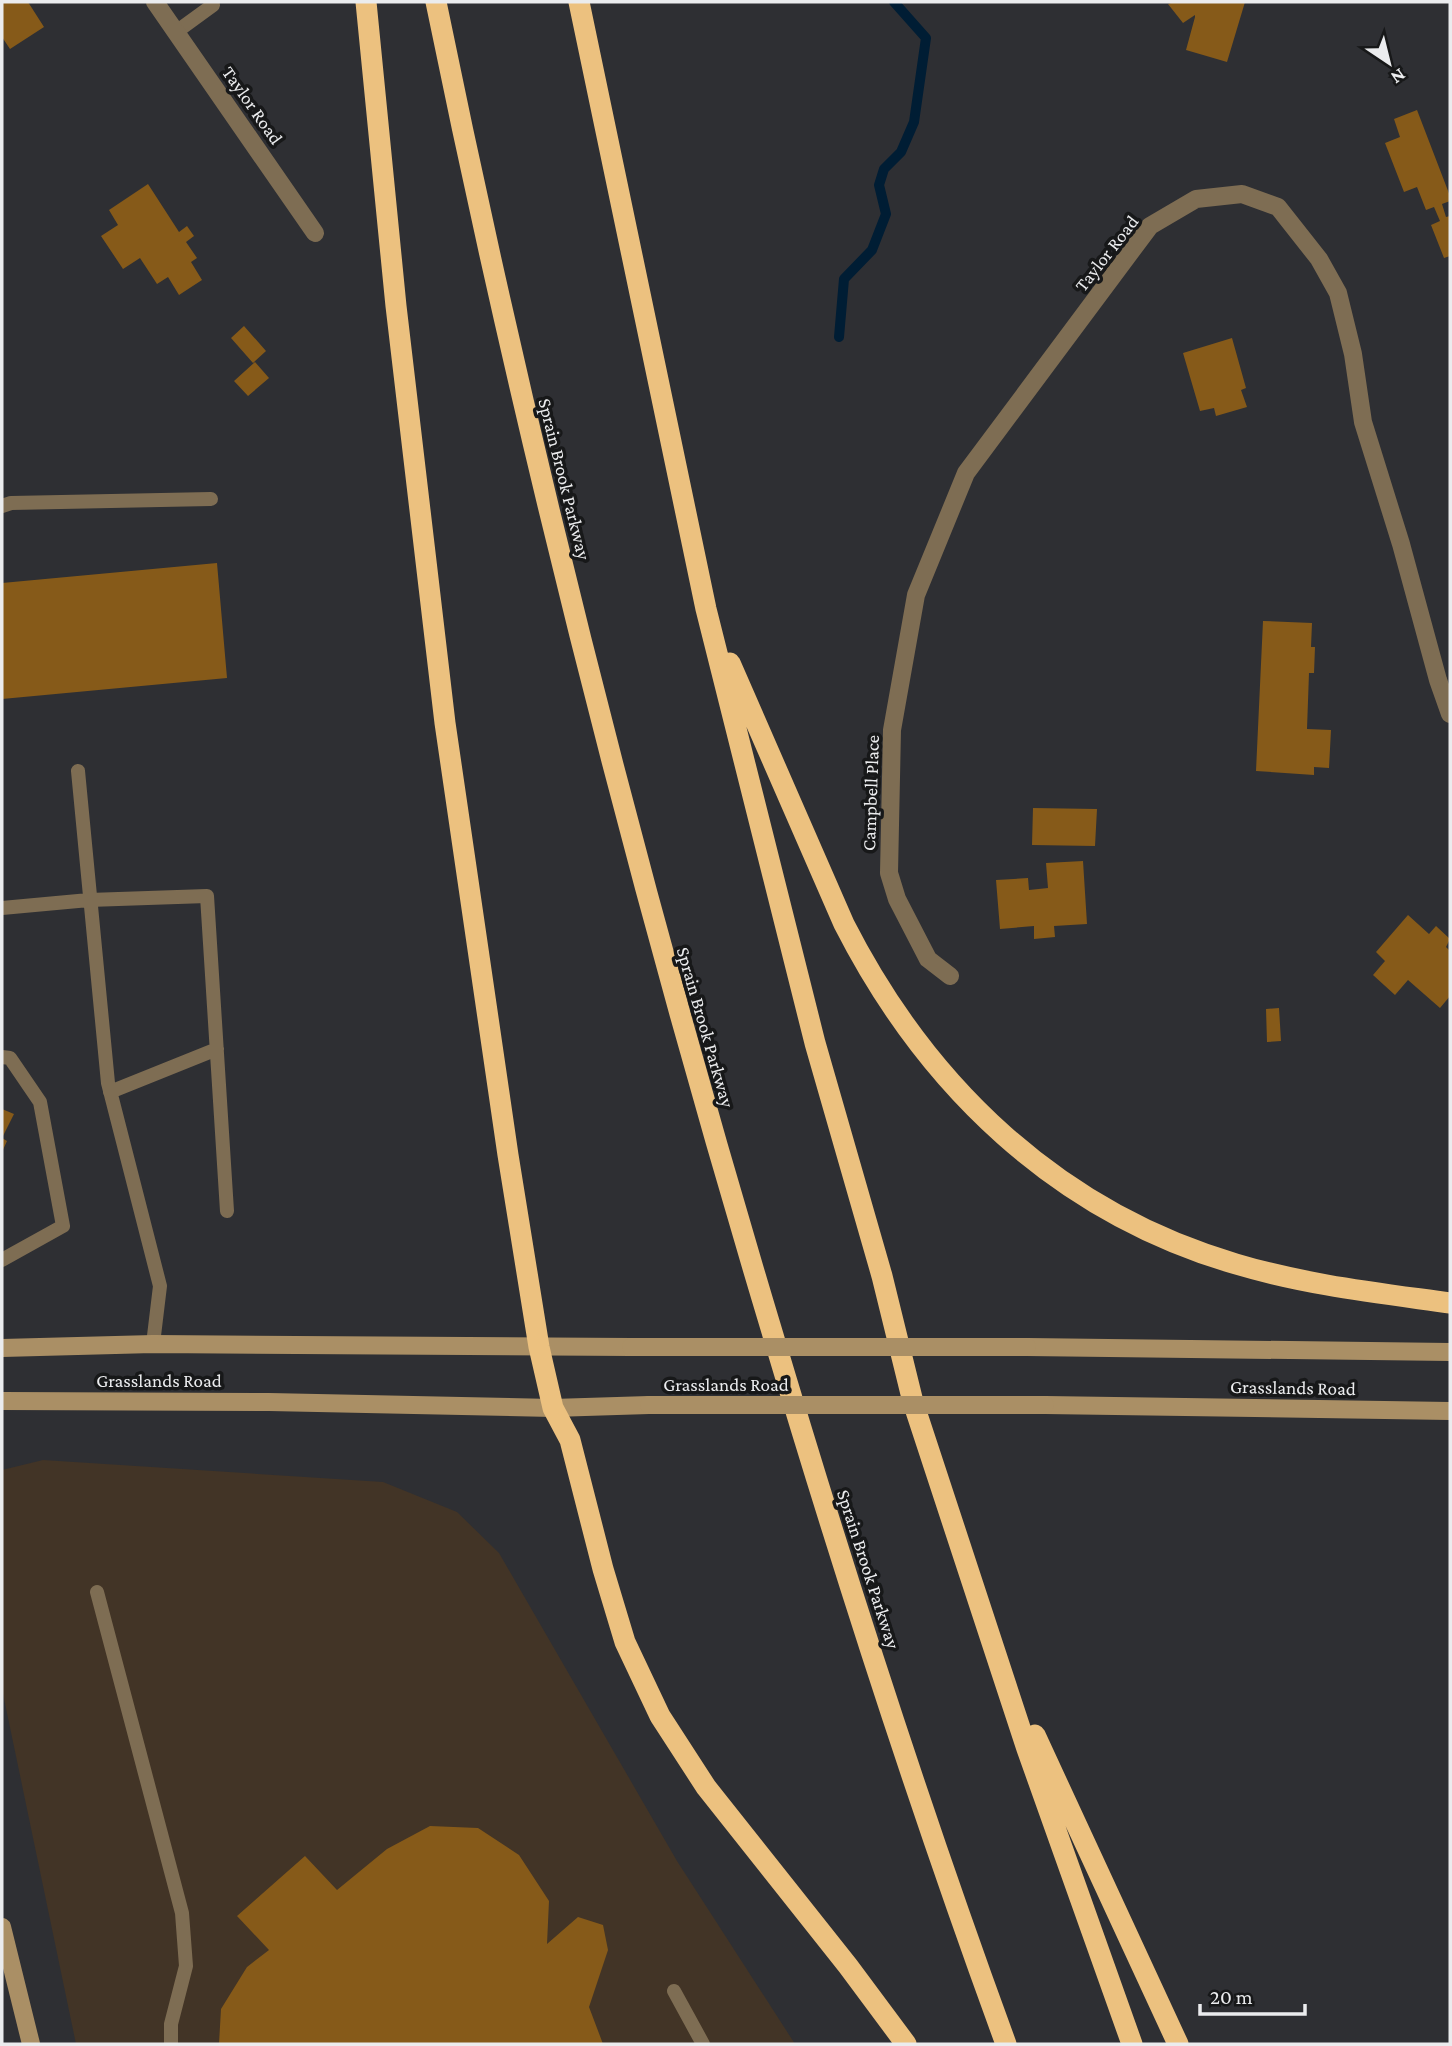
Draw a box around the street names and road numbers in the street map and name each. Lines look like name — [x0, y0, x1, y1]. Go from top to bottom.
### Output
street label: Taylor Road — [218, 62, 287, 148]
street label: Taylor Road — [1070, 211, 1142, 295]
street label: Sprain Brook Parkway — [534, 396, 595, 562]
street label: Campbell Place — [858, 735, 883, 851]
street label: Sprain Brook Parkway — [673, 945, 739, 1110]
street label: Grasslands Road — [96, 1370, 222, 1391]
street label: Grasslands Road — [663, 1374, 789, 1395]
street label: Grasslands Road — [1230, 1376, 1356, 1399]
street label: Sprain Brook Parkway — [833, 1487, 904, 1651]

